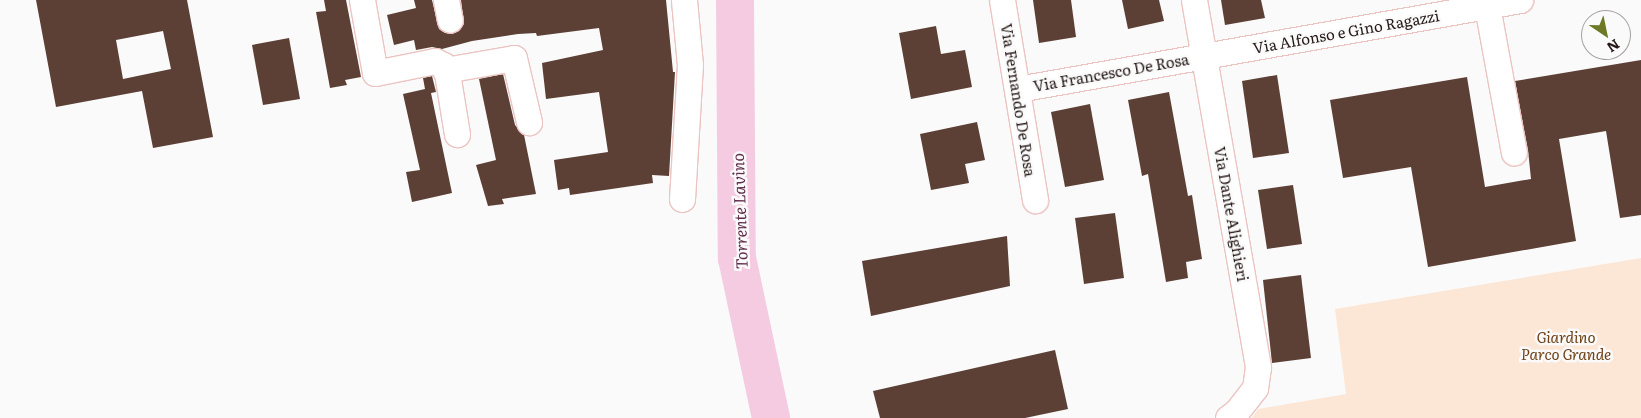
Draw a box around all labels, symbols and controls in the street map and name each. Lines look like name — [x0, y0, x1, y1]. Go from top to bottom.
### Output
street label: Via Alfonso e Gino Ragazzi — [1251, 6, 1441, 56]
north arrow — [1581, 10, 1631, 60]
street label: Via Fernando De Rosa — [998, 22, 1040, 178]
text: N — [1603, 35, 1624, 58]
street label: Via Francesco De Rosa — [1032, 49, 1190, 95]
street label: Via Dante Alighieri — [1211, 145, 1253, 283]
water label: Torrente Lavino — [727, 153, 751, 269]
park label: Giardino Parco Grande — [1521, 327, 1611, 362]

